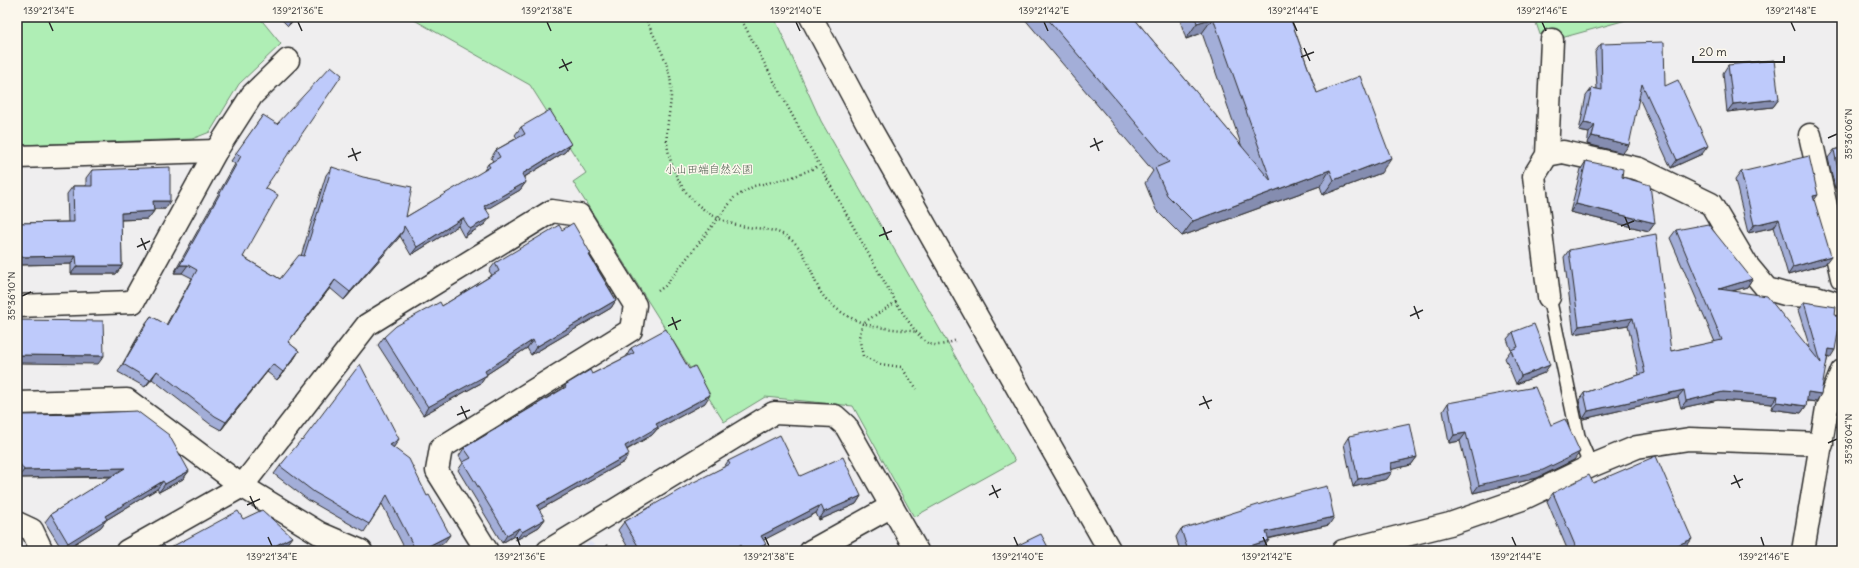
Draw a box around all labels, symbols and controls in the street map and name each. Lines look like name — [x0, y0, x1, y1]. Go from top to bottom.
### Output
text: 139°21'34"E — [24, 4, 75, 17]
text: 139°21'36"E — [273, 4, 324, 17]
text: 139°21'38"E — [522, 4, 573, 17]
text: 139°21'40"E — [770, 4, 822, 17]
text: 139°21'42"E — [1019, 4, 1069, 17]
text: 139°21'44"E — [1268, 4, 1318, 17]
text: 139°21'46"E — [1517, 4, 1567, 17]
text: 139°21'48"E — [1766, 4, 1816, 17]
scale bar — [1693, 38, 1784, 64]
text: 20 m — [1699, 44, 1727, 59]
text: 35°36'06"N — [1842, 109, 1855, 159]
park label: 小山田端自然公園 — [665, 162, 753, 176]
text: 35°36'10"N — [5, 272, 18, 321]
text: 35°36'04"N — [1842, 414, 1855, 464]
text: 139°21'34"E — [247, 550, 298, 563]
text: 139°21'36"E — [495, 550, 546, 563]
text: 139°21'38"E — [744, 550, 795, 563]
text: 139°21'40"E — [992, 550, 1044, 563]
text: 139°21'42"E — [1242, 550, 1292, 563]
text: 139°21'44"E — [1491, 550, 1541, 563]
text: 139°21'46"E — [1739, 550, 1789, 563]

